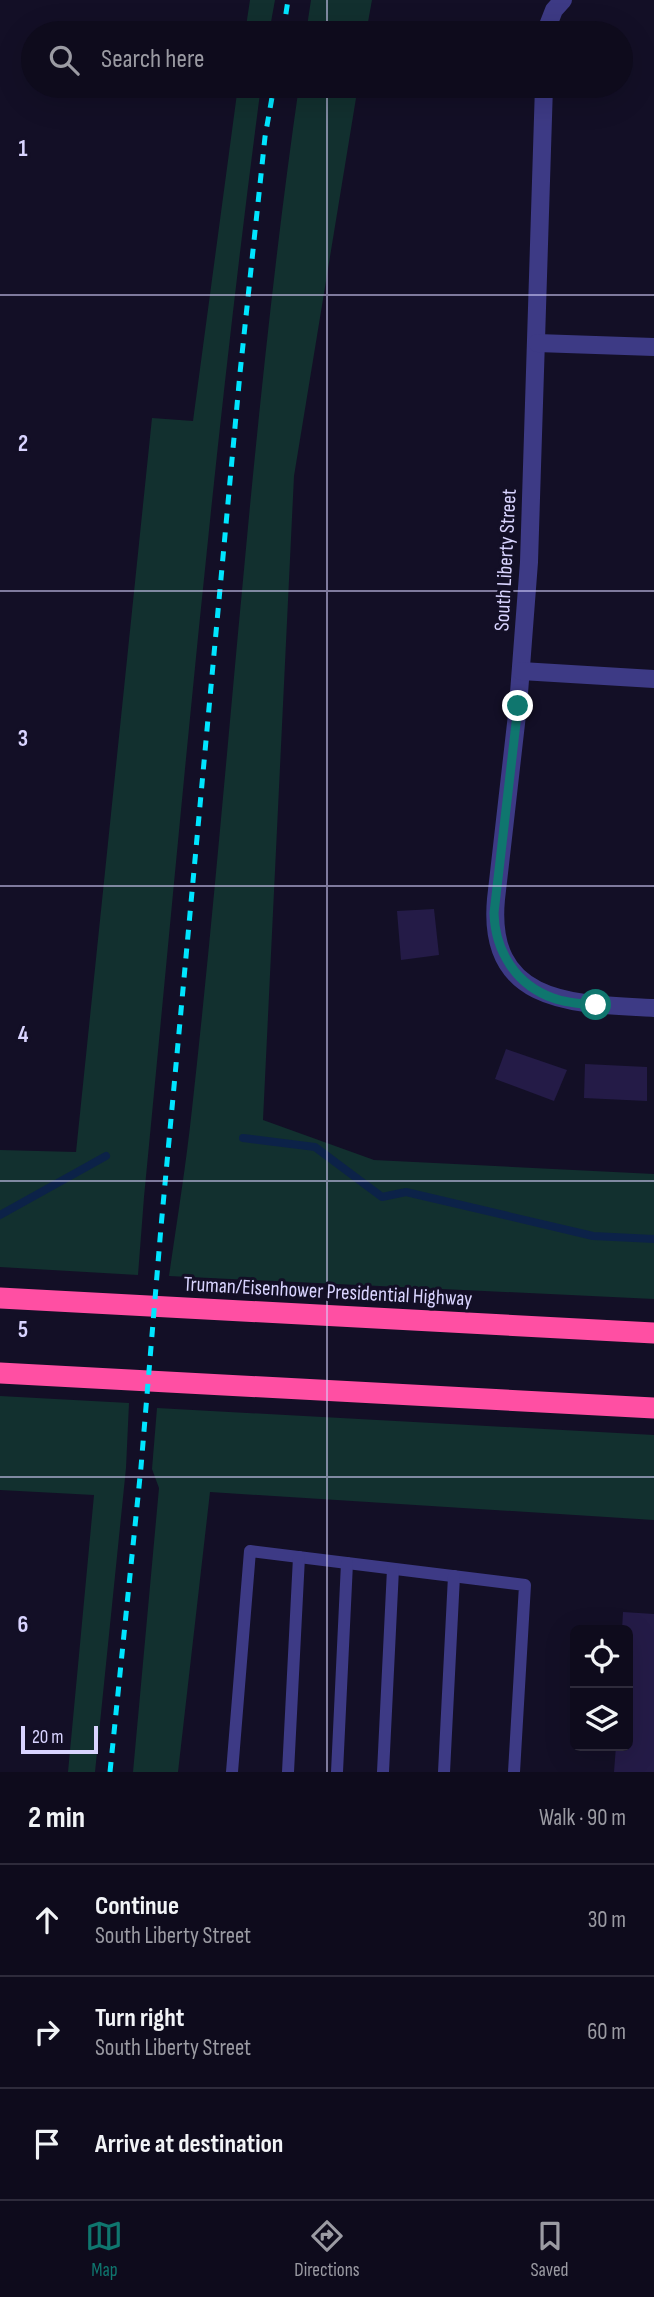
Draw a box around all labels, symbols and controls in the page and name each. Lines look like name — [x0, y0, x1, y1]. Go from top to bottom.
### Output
search box — [21, 21, 633, 98]
icon: search — [45, 41, 83, 79]
text: Search here — [101, 44, 204, 75]
text: 1 — [18, 135, 28, 163]
text: 2 — [18, 430, 28, 458]
street label: South Liberty Street — [489, 488, 522, 632]
route end — [502, 690, 533, 721]
text: 3 — [18, 725, 28, 753]
route start — [580, 989, 611, 1020]
text: 4 — [18, 1021, 29, 1049]
street label: Truman/Eisenhower Presidential Highway — [183, 1271, 473, 1312]
text: 5 — [18, 1316, 28, 1344]
text: 6 — [18, 1611, 28, 1639]
map controls — [570, 1625, 633, 1751]
button: locate — [570, 1625, 633, 1688]
button: layers — [570, 1688, 633, 1751]
scale bar — [21, 1723, 98, 1755]
text: 20 m — [32, 1726, 64, 1749]
text: 2 min — [28, 1800, 85, 1836]
text: Walk · 90 m — [539, 1804, 626, 1832]
text: Continue — [95, 1891, 179, 1922]
icon: ahead — [28, 1901, 66, 1939]
text: 30 m — [588, 1906, 626, 1934]
text: South Liberty Street — [95, 1922, 251, 1950]
text: Turn right — [95, 2003, 184, 2034]
icon: right — [28, 2013, 66, 2051]
text: 60 m — [587, 2018, 626, 2046]
text: South Liberty Street — [95, 2034, 251, 2062]
icon: arrive — [28, 2125, 66, 2163]
text: Arrive at destination — [95, 2129, 283, 2160]
tab: Map — [85, 2217, 123, 2282]
tab: Directions — [294, 2217, 360, 2282]
tab: Saved — [530, 2217, 569, 2282]

